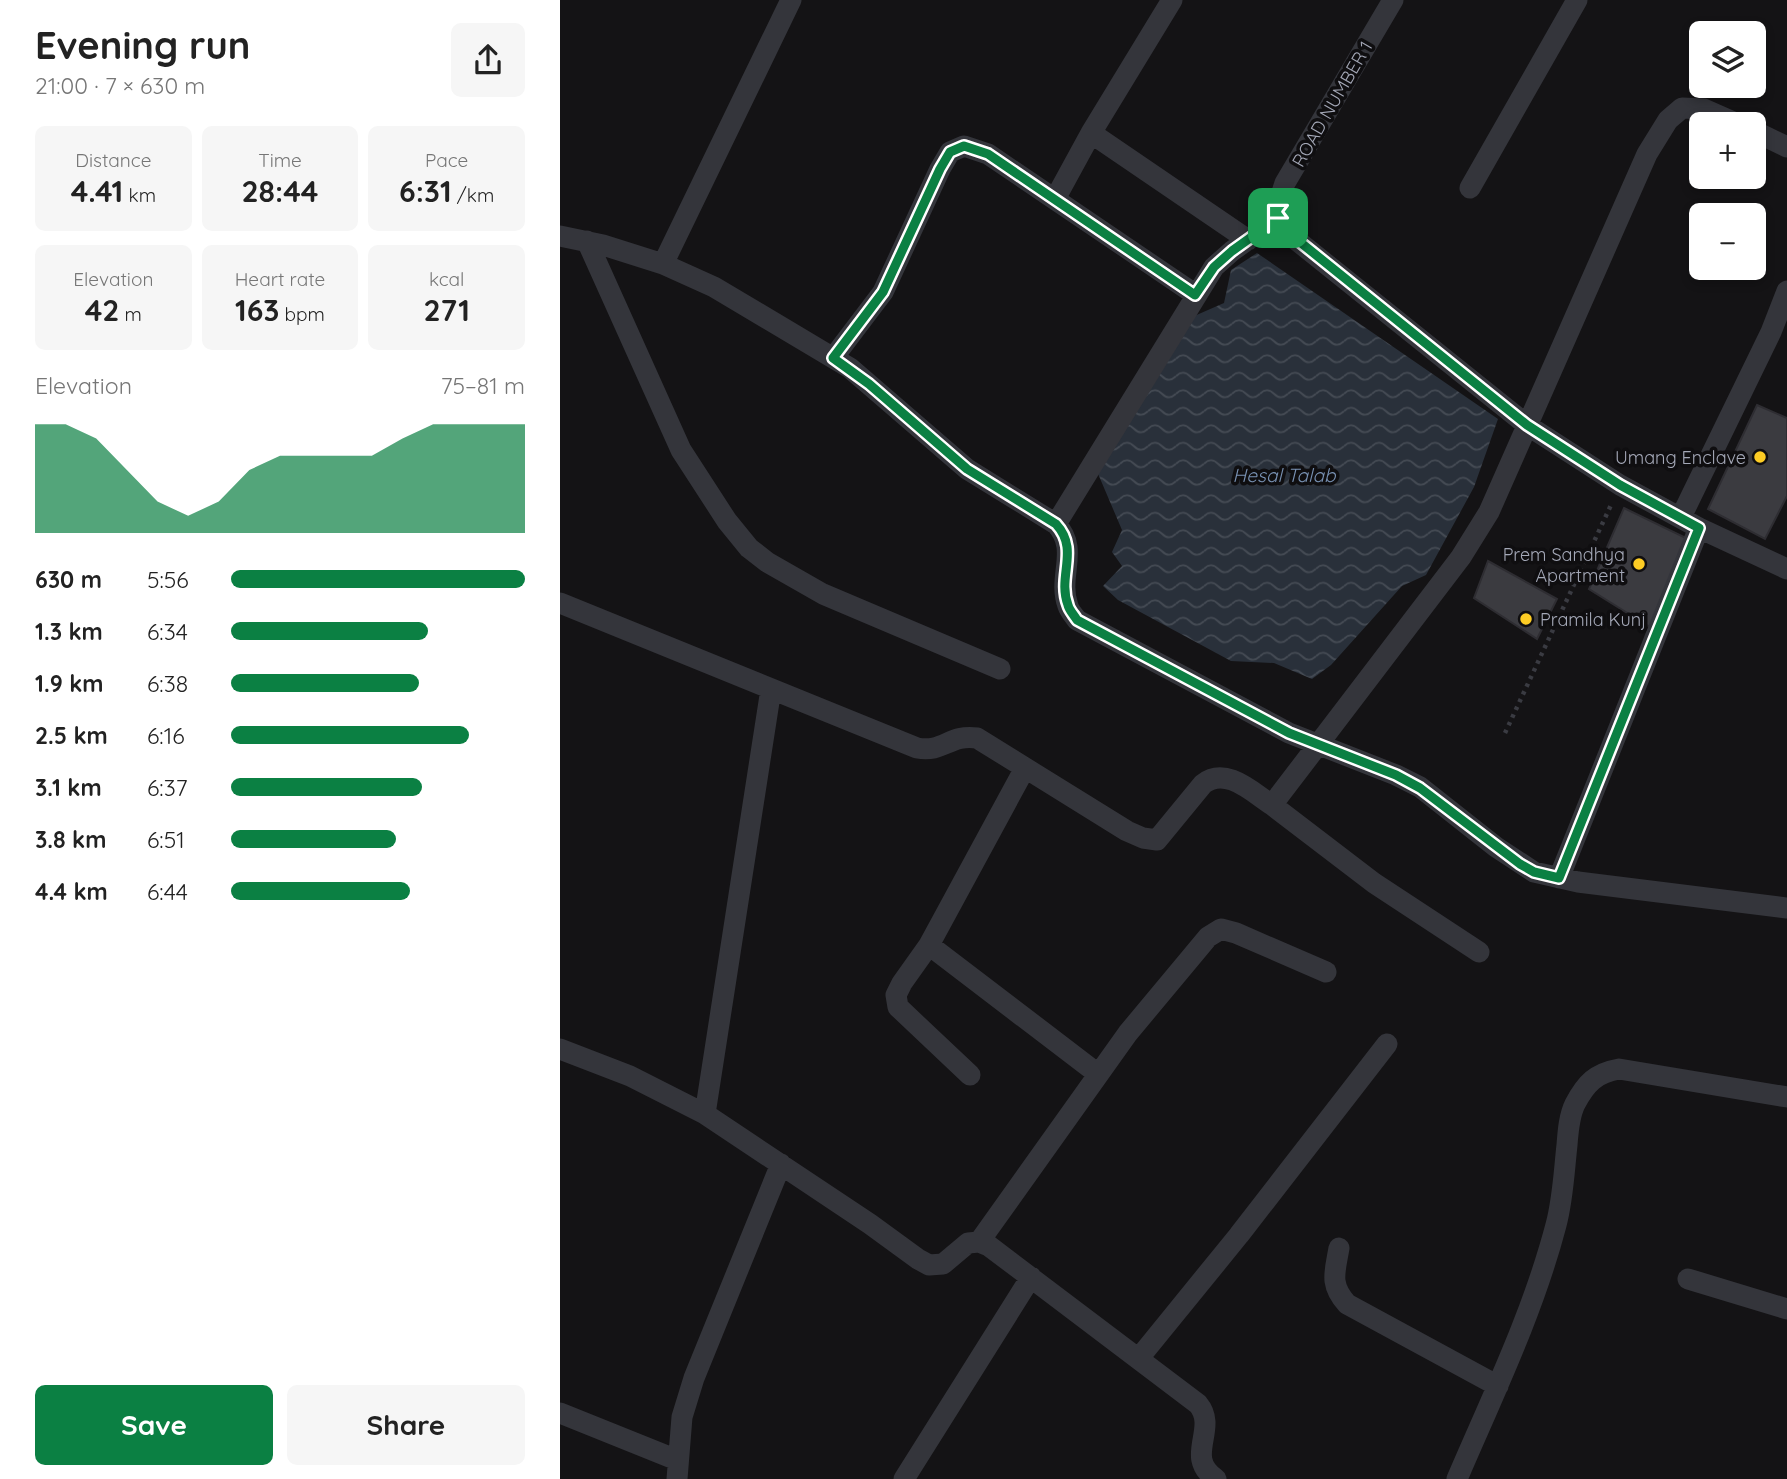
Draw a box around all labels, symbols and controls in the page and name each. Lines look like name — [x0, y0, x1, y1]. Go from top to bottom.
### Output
text: Evening run — [35, 21, 250, 69]
map controls — [1689, 21, 1766, 280]
button: layers — [1689, 21, 1766, 98]
button: share — [451, 23, 525, 97]
street label: ROAD NUMBER 1 — [1287, 37, 1377, 171]
text: 21:00 · 7 × 630 m — [35, 71, 205, 100]
button: + — [1689, 112, 1766, 189]
text: Distance — [75, 148, 151, 172]
text: Time — [258, 148, 302, 172]
text: Pace — [425, 148, 468, 172]
text: 4.41 — [71, 172, 123, 210]
text: 28:44 — [242, 172, 318, 210]
text: 6:31 — [399, 172, 452, 210]
text: km — [123, 183, 156, 207]
text: /km — [452, 183, 494, 207]
pin — [1248, 188, 1308, 248]
icon: arrive — [1259, 199, 1297, 237]
button: − — [1689, 203, 1766, 280]
text: Elevation — [73, 267, 153, 291]
text: Heart rate — [235, 267, 325, 291]
text: kcal — [429, 267, 464, 291]
text: 42 — [85, 291, 119, 329]
text: 163 — [235, 291, 279, 329]
text: 271 — [423, 291, 470, 329]
text: m — [119, 302, 142, 326]
text: bpm — [279, 302, 325, 326]
text: Elevation — [35, 371, 132, 400]
text: 75–81 m — [441, 371, 525, 400]
place label: Umang Enclave — [1615, 446, 1746, 469]
marker: Umang Enclave — [1752, 449, 1768, 465]
water label: Hesal Talab — [1232, 463, 1337, 487]
place label: Prem Sandhya Apartment — [1503, 543, 1625, 587]
marker: Prem Sandhya Apartment — [1631, 556, 1647, 572]
text: 630 m — [35, 565, 102, 594]
text: 5:56 — [147, 565, 189, 594]
place label: Pramila Kunj — [1540, 608, 1646, 631]
marker: Pramila Kunj — [1518, 611, 1534, 627]
text: 1.3 km — [35, 617, 103, 646]
text: 6:34 — [147, 617, 188, 646]
text: 1.9 km — [35, 669, 103, 698]
text: 6:38 — [147, 669, 188, 698]
text: 2.5 km — [35, 721, 108, 750]
text: 6:16 — [147, 721, 185, 750]
text: 3.1 km — [35, 773, 102, 802]
text: 6:37 — [147, 773, 188, 802]
text: 3.8 km — [35, 825, 106, 854]
text: 6:51 — [147, 825, 185, 854]
text: 4.4 km — [35, 877, 108, 906]
text: 6:44 — [147, 877, 188, 906]
button: Save — [35, 1385, 273, 1465]
button: Share — [287, 1385, 525, 1465]

